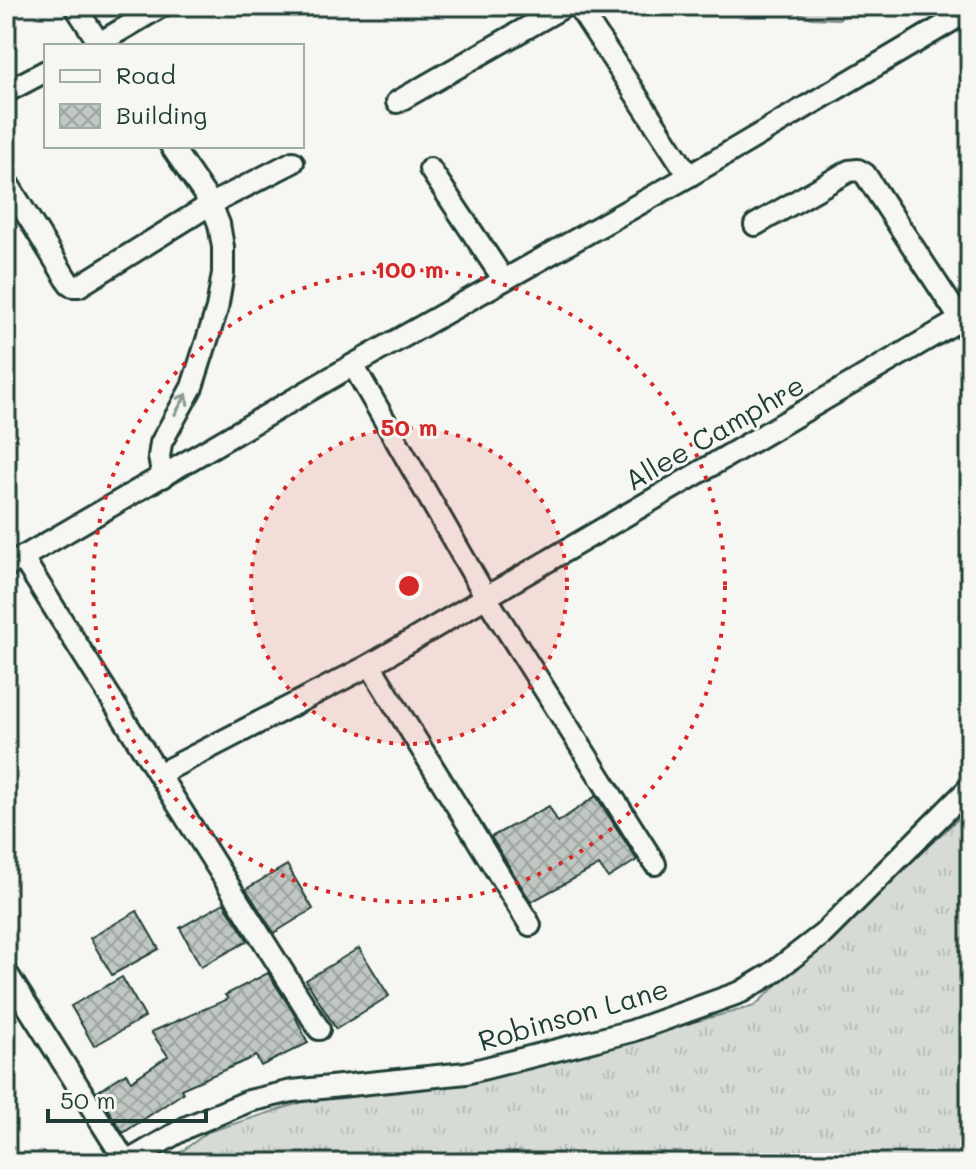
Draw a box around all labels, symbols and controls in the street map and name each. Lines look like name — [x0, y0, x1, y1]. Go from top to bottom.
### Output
legend — [44, 44, 304, 148]
text: Road — [116, 59, 176, 90]
text: Building — [116, 99, 207, 130]
text: 100 m — [374, 253, 444, 284]
street label: Allee Camphre — [618, 366, 810, 498]
one-way arrow — [173, 393, 189, 416]
text: 50 m — [380, 411, 438, 442]
centre of rings — [395, 572, 423, 600]
street label: Robinson Lane — [474, 970, 672, 1058]
scale bar — [48, 1073, 206, 1123]
text: 50 m — [60, 1084, 116, 1115]

